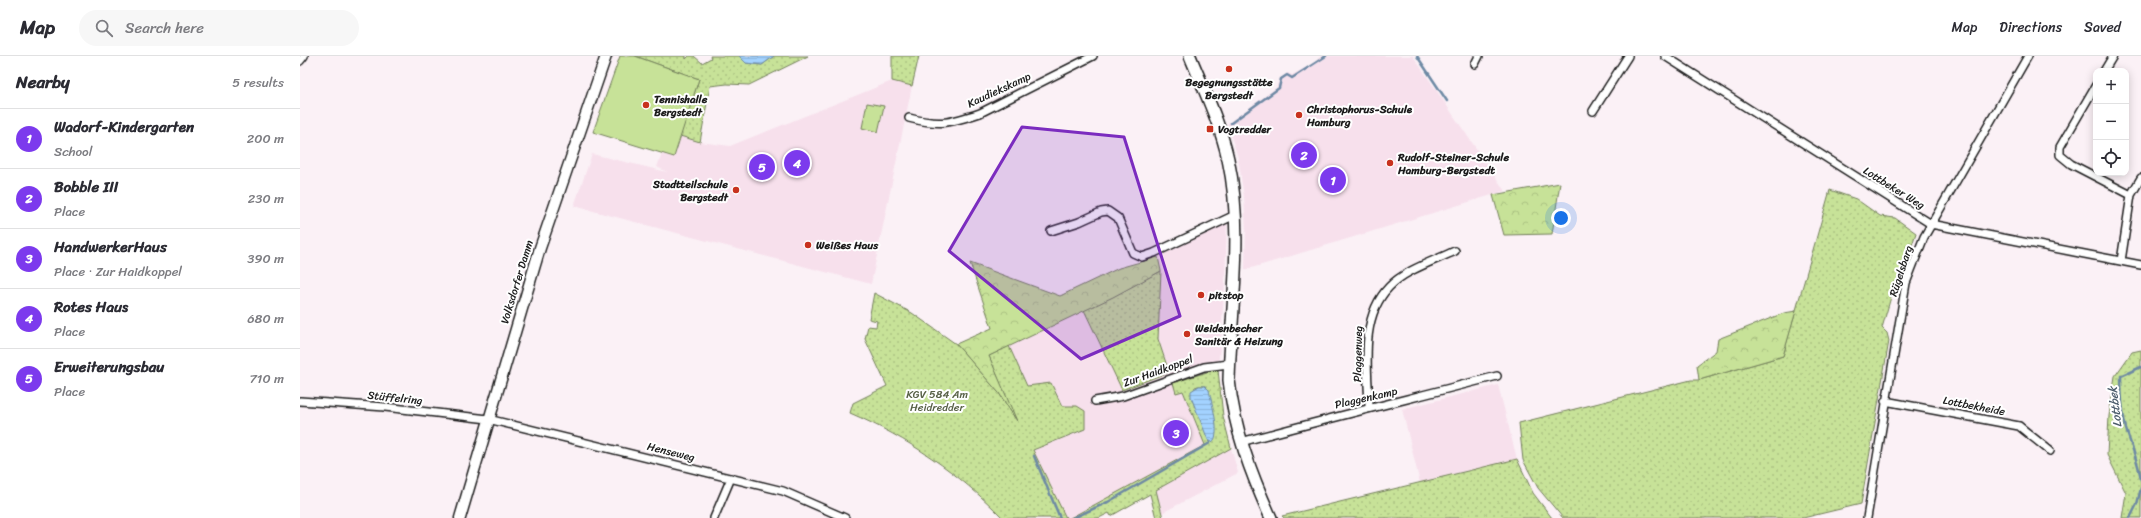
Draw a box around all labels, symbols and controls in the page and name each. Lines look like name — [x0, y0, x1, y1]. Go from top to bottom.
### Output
search box — [79, 10, 359, 46]
text: Map — [20, 11, 55, 44]
text: Search here — [125, 15, 204, 41]
text: Map — [1951, 15, 1977, 40]
text: Directions — [1999, 15, 2062, 40]
text: Saved — [2084, 15, 2121, 40]
icon: search — [93, 17, 115, 39]
marker: Begegnungsstätte Bergstedt — [1224, 64, 1234, 74]
text: Nearby — [16, 67, 70, 97]
street label: Kaudiekskamp — [964, 67, 1034, 113]
map controls — [2093, 68, 2129, 176]
button: + — [2093, 68, 2129, 104]
text: 5 results — [232, 71, 284, 94]
place label: Begegnungsstätte Bergstedt — [1185, 73, 1273, 105]
place label: Tennishalle Bergstedt — [654, 90, 708, 122]
marker: Tennishalle Bergstedt — [641, 100, 651, 110]
place label: Christophorus-Schule Hamburg — [1306, 100, 1413, 132]
button: − — [2093, 104, 2129, 140]
marker: Christophorus-Schule Hamburg — [1294, 110, 1304, 120]
text: Wadorf-Kindergarten — [54, 114, 194, 140]
place label: Vogtredder — [1218, 120, 1273, 139]
marker: Vogtredder — [1205, 124, 1215, 134]
text: 1 — [26, 127, 32, 150]
text: 200 m — [247, 127, 284, 150]
text: School — [54, 140, 92, 163]
pin: 2 — [1291, 140, 1317, 170]
button: locate — [2093, 140, 2129, 176]
pin: 4 — [784, 148, 810, 178]
place label: Rudolf-Steiner-Schule Hamburg-Bergstedt — [1397, 148, 1509, 180]
pin: 5 — [749, 152, 775, 182]
marker: Rudolf-Steiner-Schule Hamburg-Bergstedt — [1385, 158, 1395, 168]
street label: Lottbeker Weg — [1859, 161, 1929, 215]
pin: 1 — [1320, 165, 1346, 195]
text: Bobble III — [54, 174, 118, 200]
place label: Stadtteilschule Bergstedt — [652, 175, 730, 207]
marker: Stadtteilschule Bergstedt — [731, 185, 741, 195]
text: 2 — [25, 187, 33, 210]
text: 230 m — [248, 187, 284, 210]
text: Place — [54, 200, 85, 223]
your location — [1551, 208, 1571, 228]
text: HandwerkerHaus — [54, 234, 167, 260]
place label: Weißes Haus — [816, 236, 879, 255]
street label: Volksdorfer Damm — [495, 238, 539, 326]
marker: Weißes Haus — [803, 240, 813, 250]
street label: Rügelsbarg — [1884, 242, 1918, 299]
text: 3 — [25, 247, 33, 270]
text: 390 m — [247, 247, 284, 270]
text: Place · Zur Haidkoppel — [54, 260, 182, 283]
place label: pitstop — [1208, 286, 1244, 305]
marker: pitstop — [1196, 290, 1206, 300]
text: Rotes Haus — [54, 294, 128, 320]
text: 4 — [25, 307, 33, 330]
text: 680 m — [247, 307, 284, 330]
place label: Weidenbecher Sanitär & Heizung — [1194, 319, 1283, 351]
text: Place — [54, 320, 85, 343]
street label: Plaggenweg — [1348, 325, 1368, 382]
marker: Weidenbecher Sanitär & Heizung — [1182, 329, 1192, 339]
street label: Zur Haidkoppel — [1120, 349, 1196, 392]
text: Erweiterungsbau — [54, 354, 164, 380]
text: 5 — [25, 367, 33, 390]
text: 710 m — [249, 367, 284, 390]
text: Place — [54, 380, 85, 403]
street label: Plaggenkamp — [1333, 382, 1399, 414]
water label: Lottbek — [2101, 384, 2128, 429]
park label: KGV 584 Am Heidredder — [906, 385, 968, 417]
street label: Stüffelring — [367, 386, 424, 410]
street label: Lottbekheide — [1941, 391, 2007, 421]
pin: 3 — [1163, 418, 1189, 448]
street label: Henseweg — [645, 437, 697, 467]

